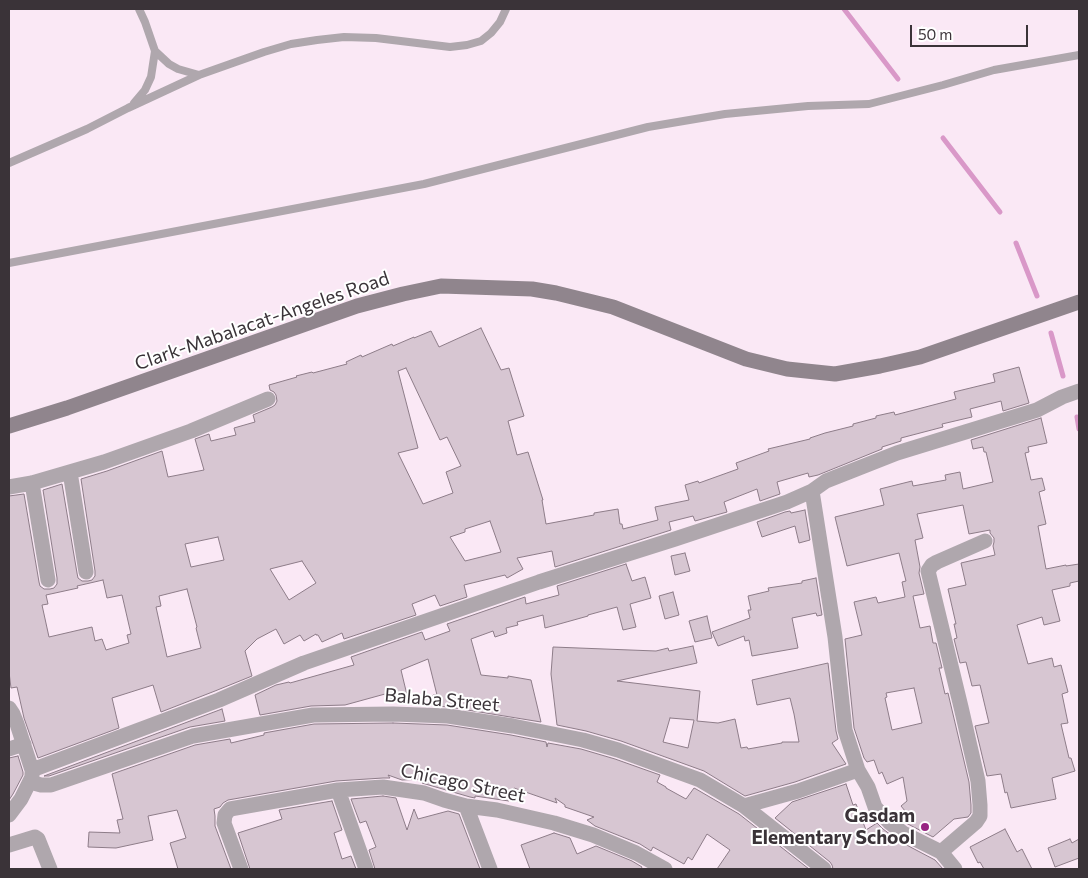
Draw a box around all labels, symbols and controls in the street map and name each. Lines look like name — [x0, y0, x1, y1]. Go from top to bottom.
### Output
scale bar — [913, 15, 1030, 47]
text: 50 m — [918, 25, 952, 43]
street label: Clark-Mabalacat-Angeles Road — [132, 267, 392, 375]
street label: Balaba Street — [383, 684, 501, 716]
street label: Chicago Street — [399, 759, 527, 807]
place label: Gasdam Elementary School — [751, 805, 915, 849]
marker: Gasdam Elementary School — [919, 821, 931, 833]

